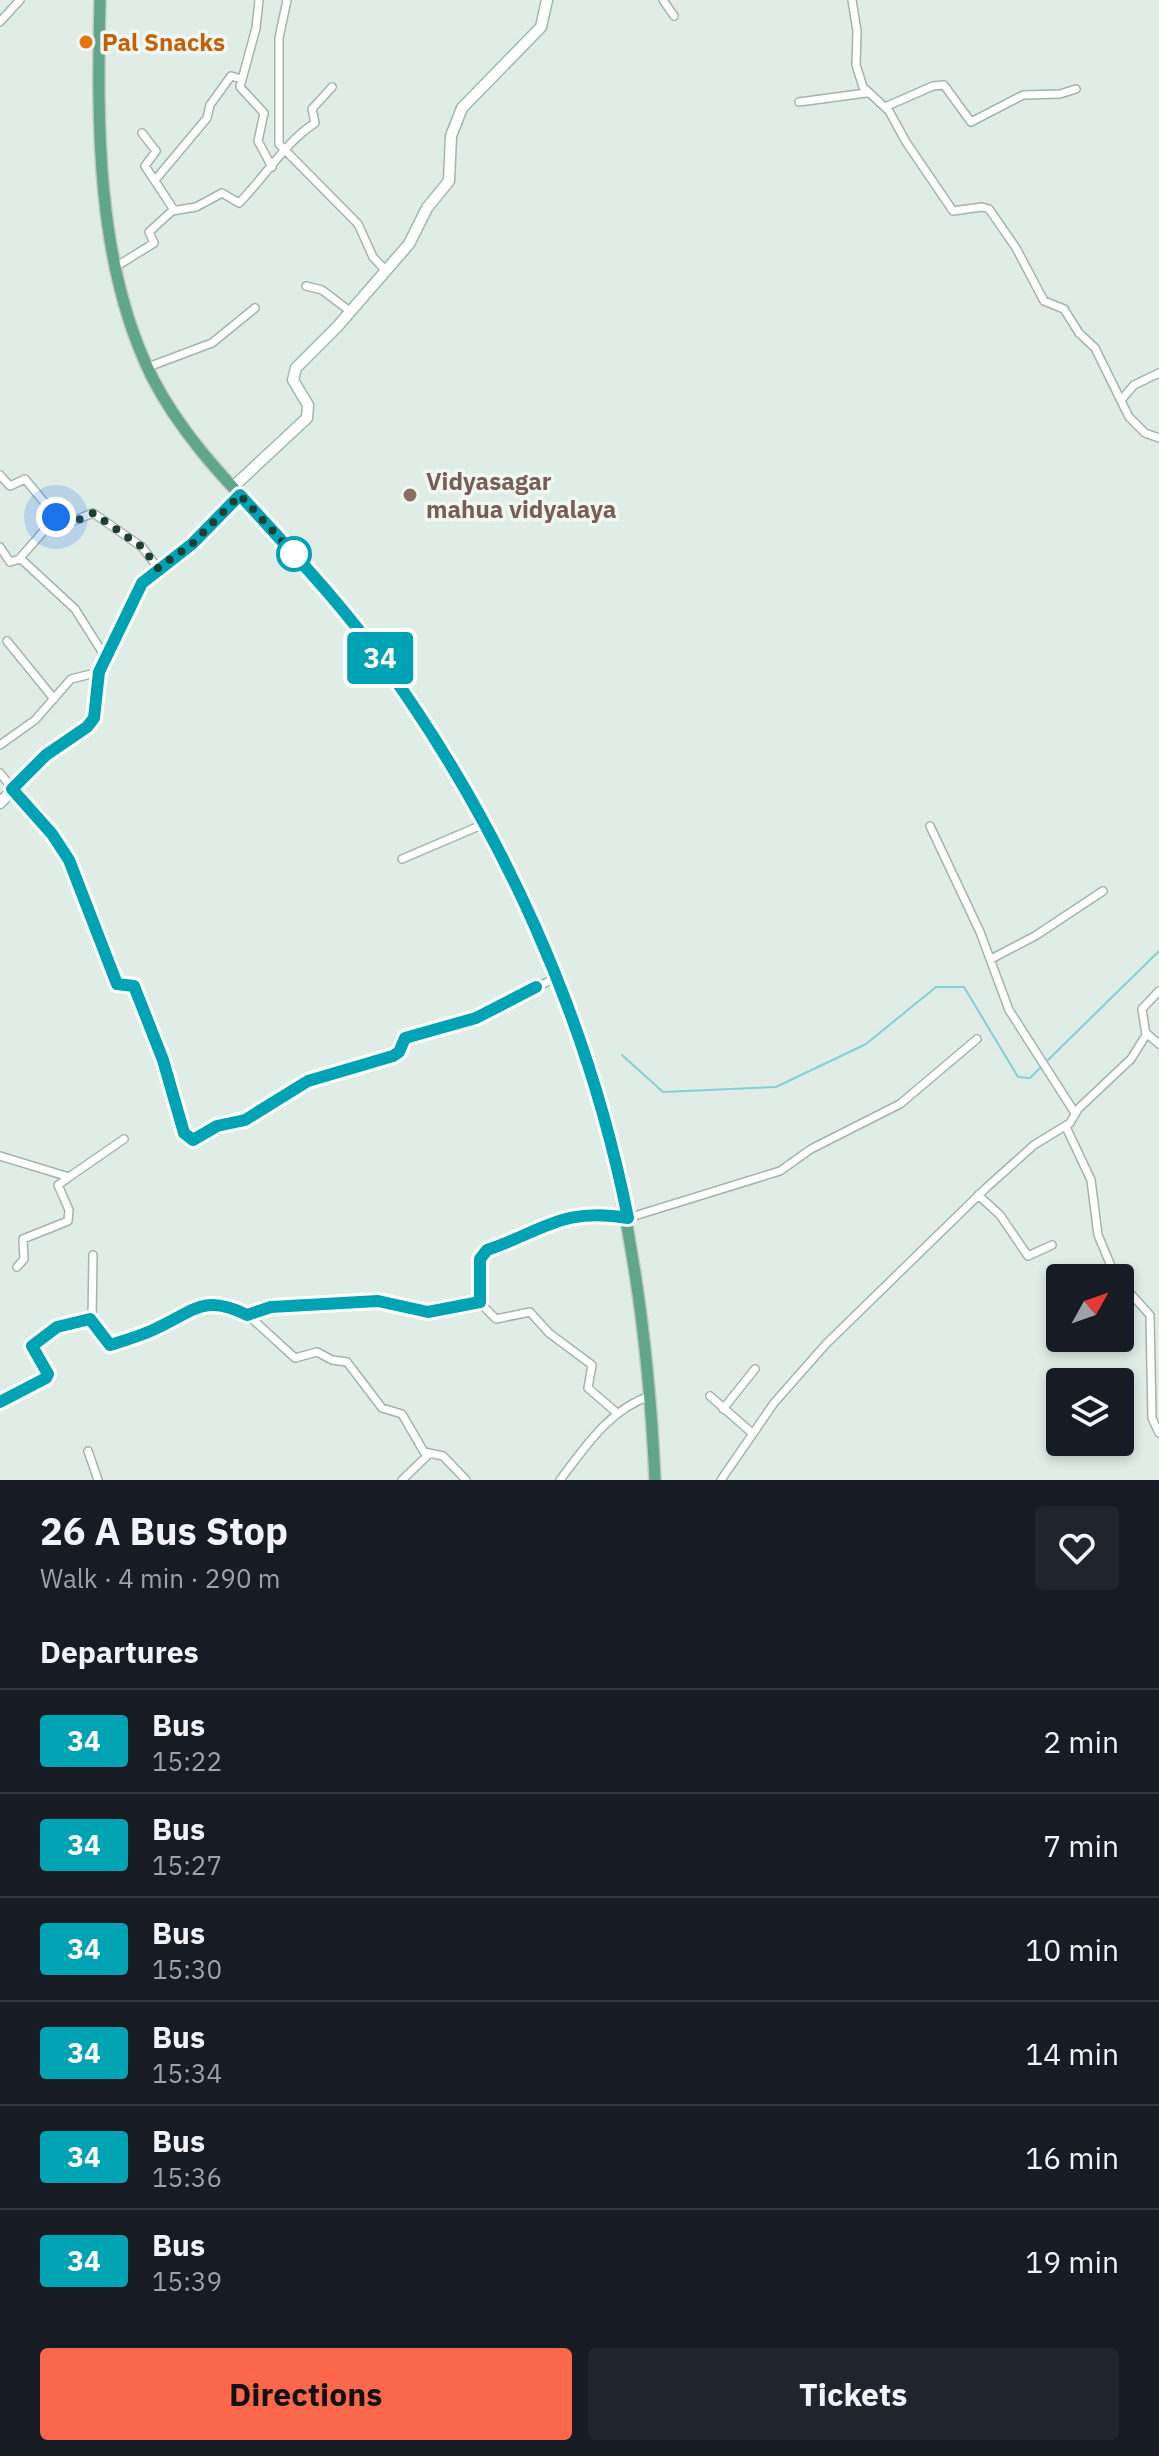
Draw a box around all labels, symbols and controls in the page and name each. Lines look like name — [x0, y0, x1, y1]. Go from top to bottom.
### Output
place label: Pal Snacks — [102, 26, 225, 58]
marker: Pal Snacks — [77, 33, 95, 51]
place label: Vidyasagar mahua vidyalaya — [426, 465, 616, 525]
marker: Vidyasagar mahua vidyalaya — [401, 486, 419, 504]
your location — [36, 497, 76, 537]
unlabelled marker — [277, 537, 311, 571]
line badge: 34 — [344, 632, 416, 684]
text: 34 — [363, 639, 397, 676]
north arrow — [1046, 1264, 1134, 1352]
map controls — [1046, 1264, 1134, 1456]
button: layers — [1046, 1368, 1134, 1456]
text: 26 A Bus Stop — [40, 1506, 288, 1555]
button: heart — [1035, 1506, 1119, 1590]
text: Walk · 4 min · 290 m — [40, 1561, 280, 1595]
text: Departures — [40, 1632, 199, 1671]
text: Bus — [152, 1705, 205, 1744]
text: 34 — [67, 1722, 101, 1759]
text: 2 min — [1043, 1722, 1119, 1761]
text: 15:22 — [152, 1744, 222, 1778]
text: Bus — [152, 1809, 205, 1848]
text: 34 — [67, 1826, 101, 1863]
text: 7 min — [1043, 1826, 1119, 1865]
text: 15:27 — [152, 1848, 222, 1882]
text: Bus — [152, 1913, 205, 1952]
text: 34 — [67, 1930, 101, 1967]
text: 10 min — [1025, 1930, 1119, 1969]
text: 15:30 — [152, 1952, 222, 1986]
text: Bus — [152, 2017, 205, 2056]
text: 34 — [67, 2034, 101, 2071]
text: 14 min — [1025, 2034, 1119, 2073]
text: 15:34 — [152, 2056, 222, 2090]
text: Bus — [152, 2121, 205, 2160]
text: 34 — [67, 2138, 101, 2175]
text: 16 min — [1025, 2138, 1119, 2177]
text: 15:36 — [152, 2160, 222, 2194]
text: Bus — [152, 2225, 205, 2264]
text: 34 — [67, 2242, 101, 2279]
text: 19 min — [1025, 2242, 1119, 2281]
text: 15:39 — [152, 2264, 222, 2298]
button: Directions — [40, 2348, 572, 2440]
button: Tickets — [588, 2348, 1119, 2440]

